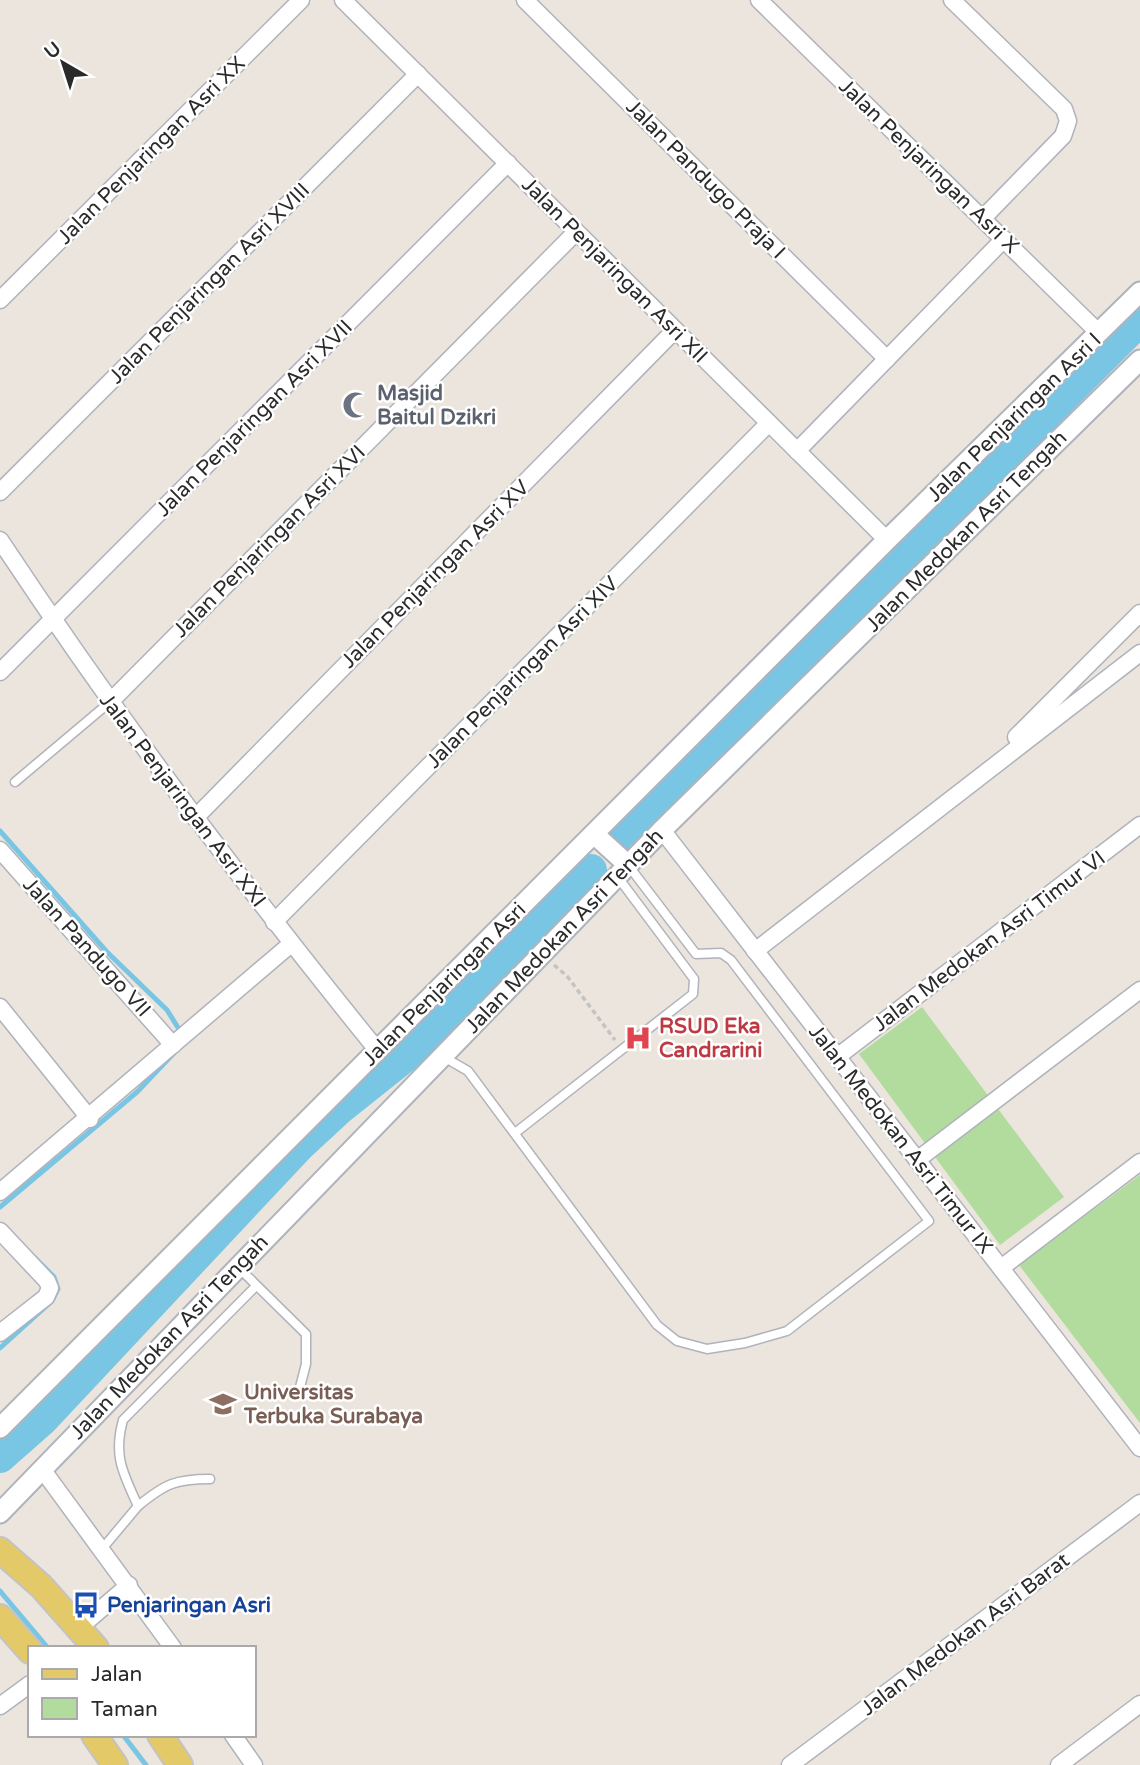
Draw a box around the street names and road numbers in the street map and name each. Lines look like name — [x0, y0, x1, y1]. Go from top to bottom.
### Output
street label: Jalan Penjaringan Asri XX — [52, 51, 250, 249]
street label: Jalan Penjaringan Asri X — [833, 74, 1024, 259]
street label: Jalan Pandugo Praja I — [621, 95, 790, 264]
street label: Jalan Penjaringan Asri XII — [517, 172, 713, 368]
street label: Jalan Penjaringan Asri XVIII — [104, 178, 315, 389]
street label: Jalan Penjaringan Asri XVII — [151, 315, 358, 522]
street label: Jalan Penjaringan Asri I — [922, 328, 1107, 507]
street label: Jalan Medokan Asri Tengah — [860, 425, 1072, 637]
street label: Jalan Penjaringan Asri XVI — [168, 440, 371, 643]
street label: Jalan Penjaringan Asri XV — [336, 475, 535, 674]
street label: Jalan Penjaringan Asri XIV — [421, 571, 624, 773]
street label: Jalan Penjaringan Asri XXI — [94, 689, 271, 912]
street label: Jalan Medokan Asri Tengah — [460, 824, 669, 1039]
street label: Jalan Medokan Asri Timur VI — [868, 846, 1110, 1037]
street label: Jalan Pandugo VII — [17, 872, 156, 1022]
street label: Jalan Penjaringan Asri — [357, 897, 531, 1071]
street label: Jalan Medokan Asri Timur IX — [803, 1020, 998, 1259]
street label: Jalan Medokan Asri Tengah — [65, 1230, 274, 1445]
street label: Jalan Medokan Asri Barat — [856, 1548, 1074, 1721]

